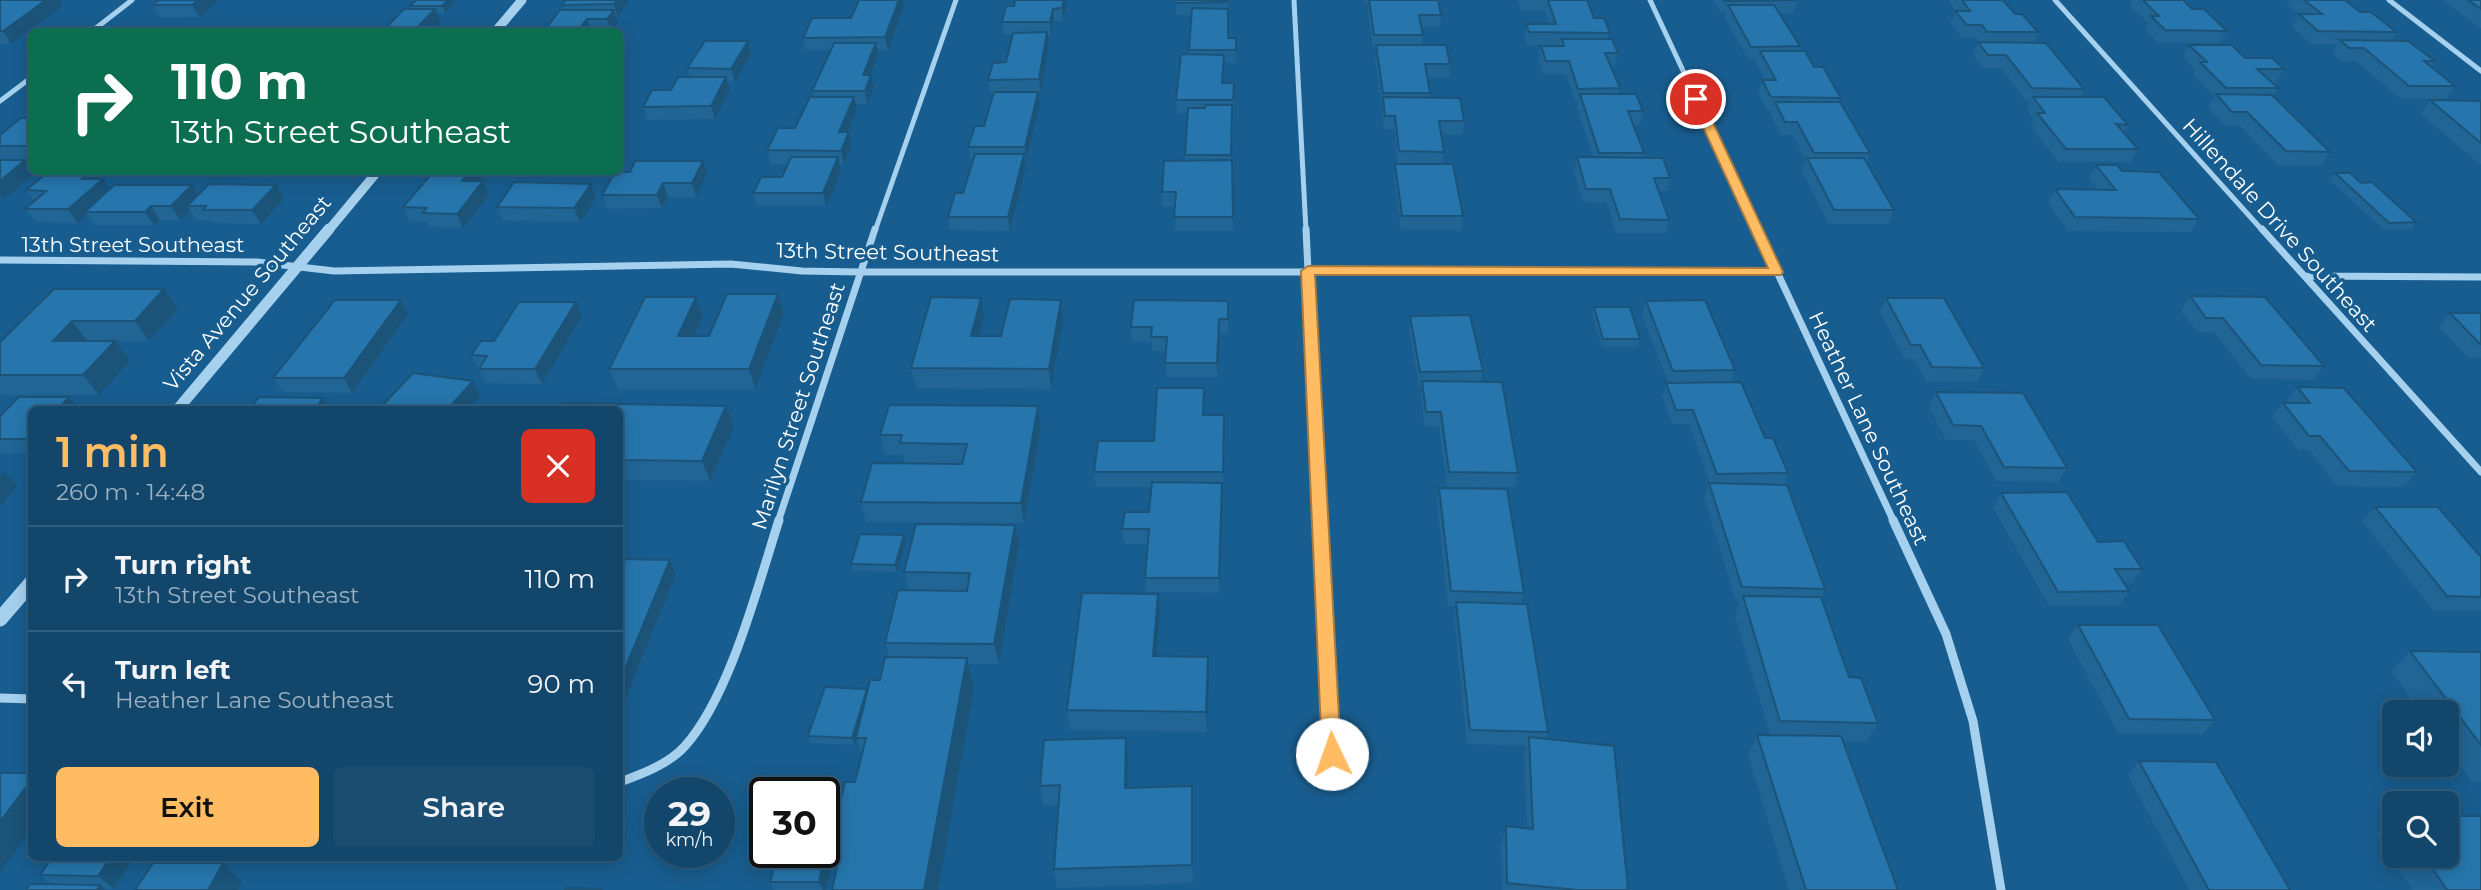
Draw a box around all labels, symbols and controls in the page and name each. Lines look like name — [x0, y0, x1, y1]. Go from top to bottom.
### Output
text: 110 m — [171, 52, 308, 111]
icon: right — [56, 56, 147, 147]
pin — [1666, 69, 1726, 129]
icon: arrive — [1677, 80, 1715, 118]
text: 13th Street Southeast — [171, 112, 511, 151]
street label: Hillendale Drive Southeast — [2178, 113, 2382, 337]
street label: Vista Avenue Southeast — [158, 190, 336, 396]
street label: 13th Street Southeast — [21, 232, 245, 257]
street label: 13th Street Southeast — [776, 238, 1000, 266]
street label: Marilyn Street Southeast — [746, 279, 850, 533]
street label: Heather Lane Southeast — [1804, 307, 1934, 549]
text: 1 min — [56, 426, 169, 478]
button: close — [521, 429, 595, 503]
text: 260 m · 14:48 — [56, 478, 205, 506]
text: Turn right — [115, 549, 251, 581]
icon: right — [56, 560, 94, 598]
text: 110 m — [525, 563, 595, 595]
text: 13th Street Southeast — [115, 581, 359, 609]
text: Turn left — [115, 654, 231, 686]
icon: left — [56, 665, 94, 703]
text: 90 m — [528, 668, 595, 700]
text: Heather Lane Southeast — [115, 686, 394, 714]
map controls — [2382, 700, 2459, 868]
button: sound — [2382, 700, 2459, 777]
position arrow — [1295, 717, 1369, 791]
button: Exit — [56, 767, 319, 847]
button: Share — [333, 767, 595, 847]
speed limit sign: 30 — [749, 777, 840, 868]
button: search — [2382, 791, 2459, 868]
text: 29 — [668, 792, 711, 835]
text: km/h — [665, 829, 714, 851]

